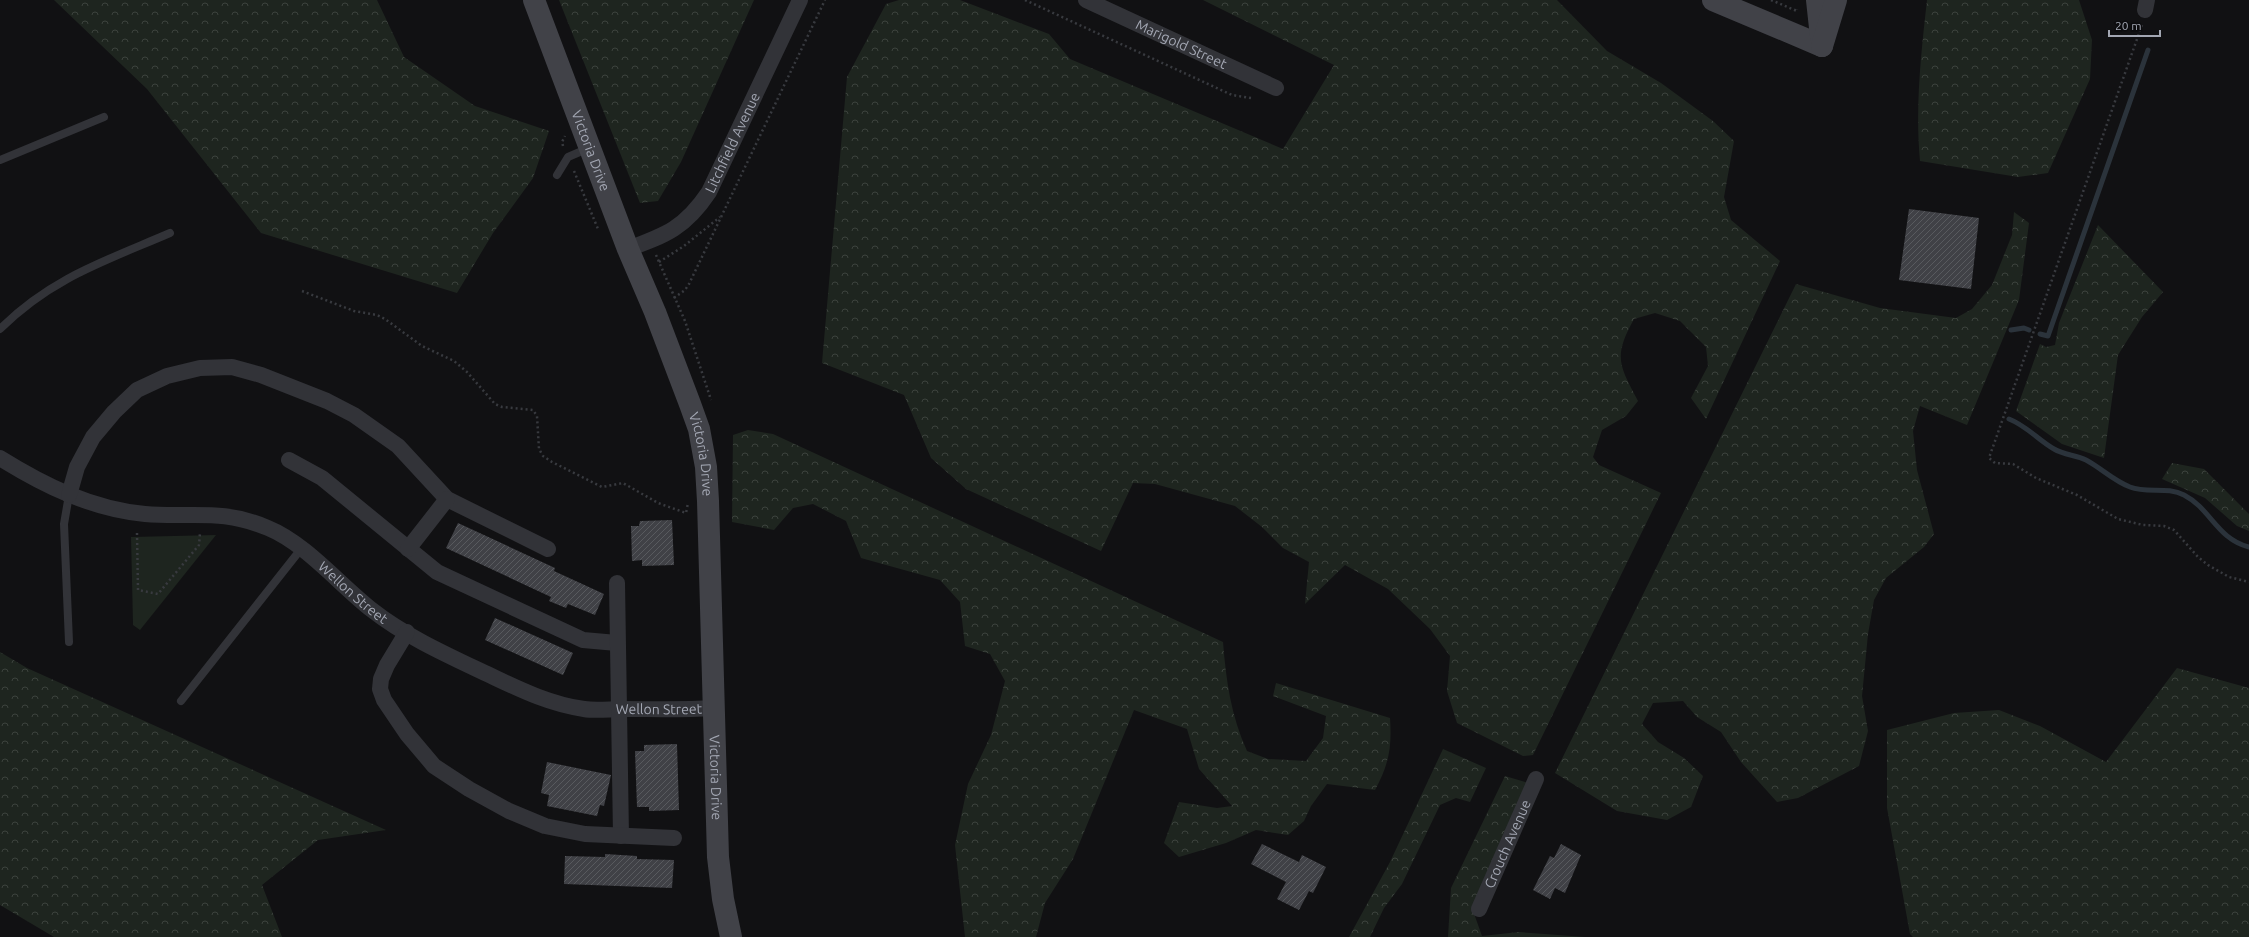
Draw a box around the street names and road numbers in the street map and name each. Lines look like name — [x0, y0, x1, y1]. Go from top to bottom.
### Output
street label: Marigold Street — [1133, 16, 1230, 72]
street label: Litchfield Avenue — [702, 90, 763, 195]
street label: Victoria Drive — [568, 108, 613, 193]
street label: Victoria Drive — [686, 410, 716, 497]
street label: Wellon Street — [315, 558, 391, 627]
street label: Wellon Street — [616, 701, 703, 717]
street label: Victoria Drive — [707, 735, 725, 820]
street label: Crouch Avenue — [1481, 797, 1534, 891]

